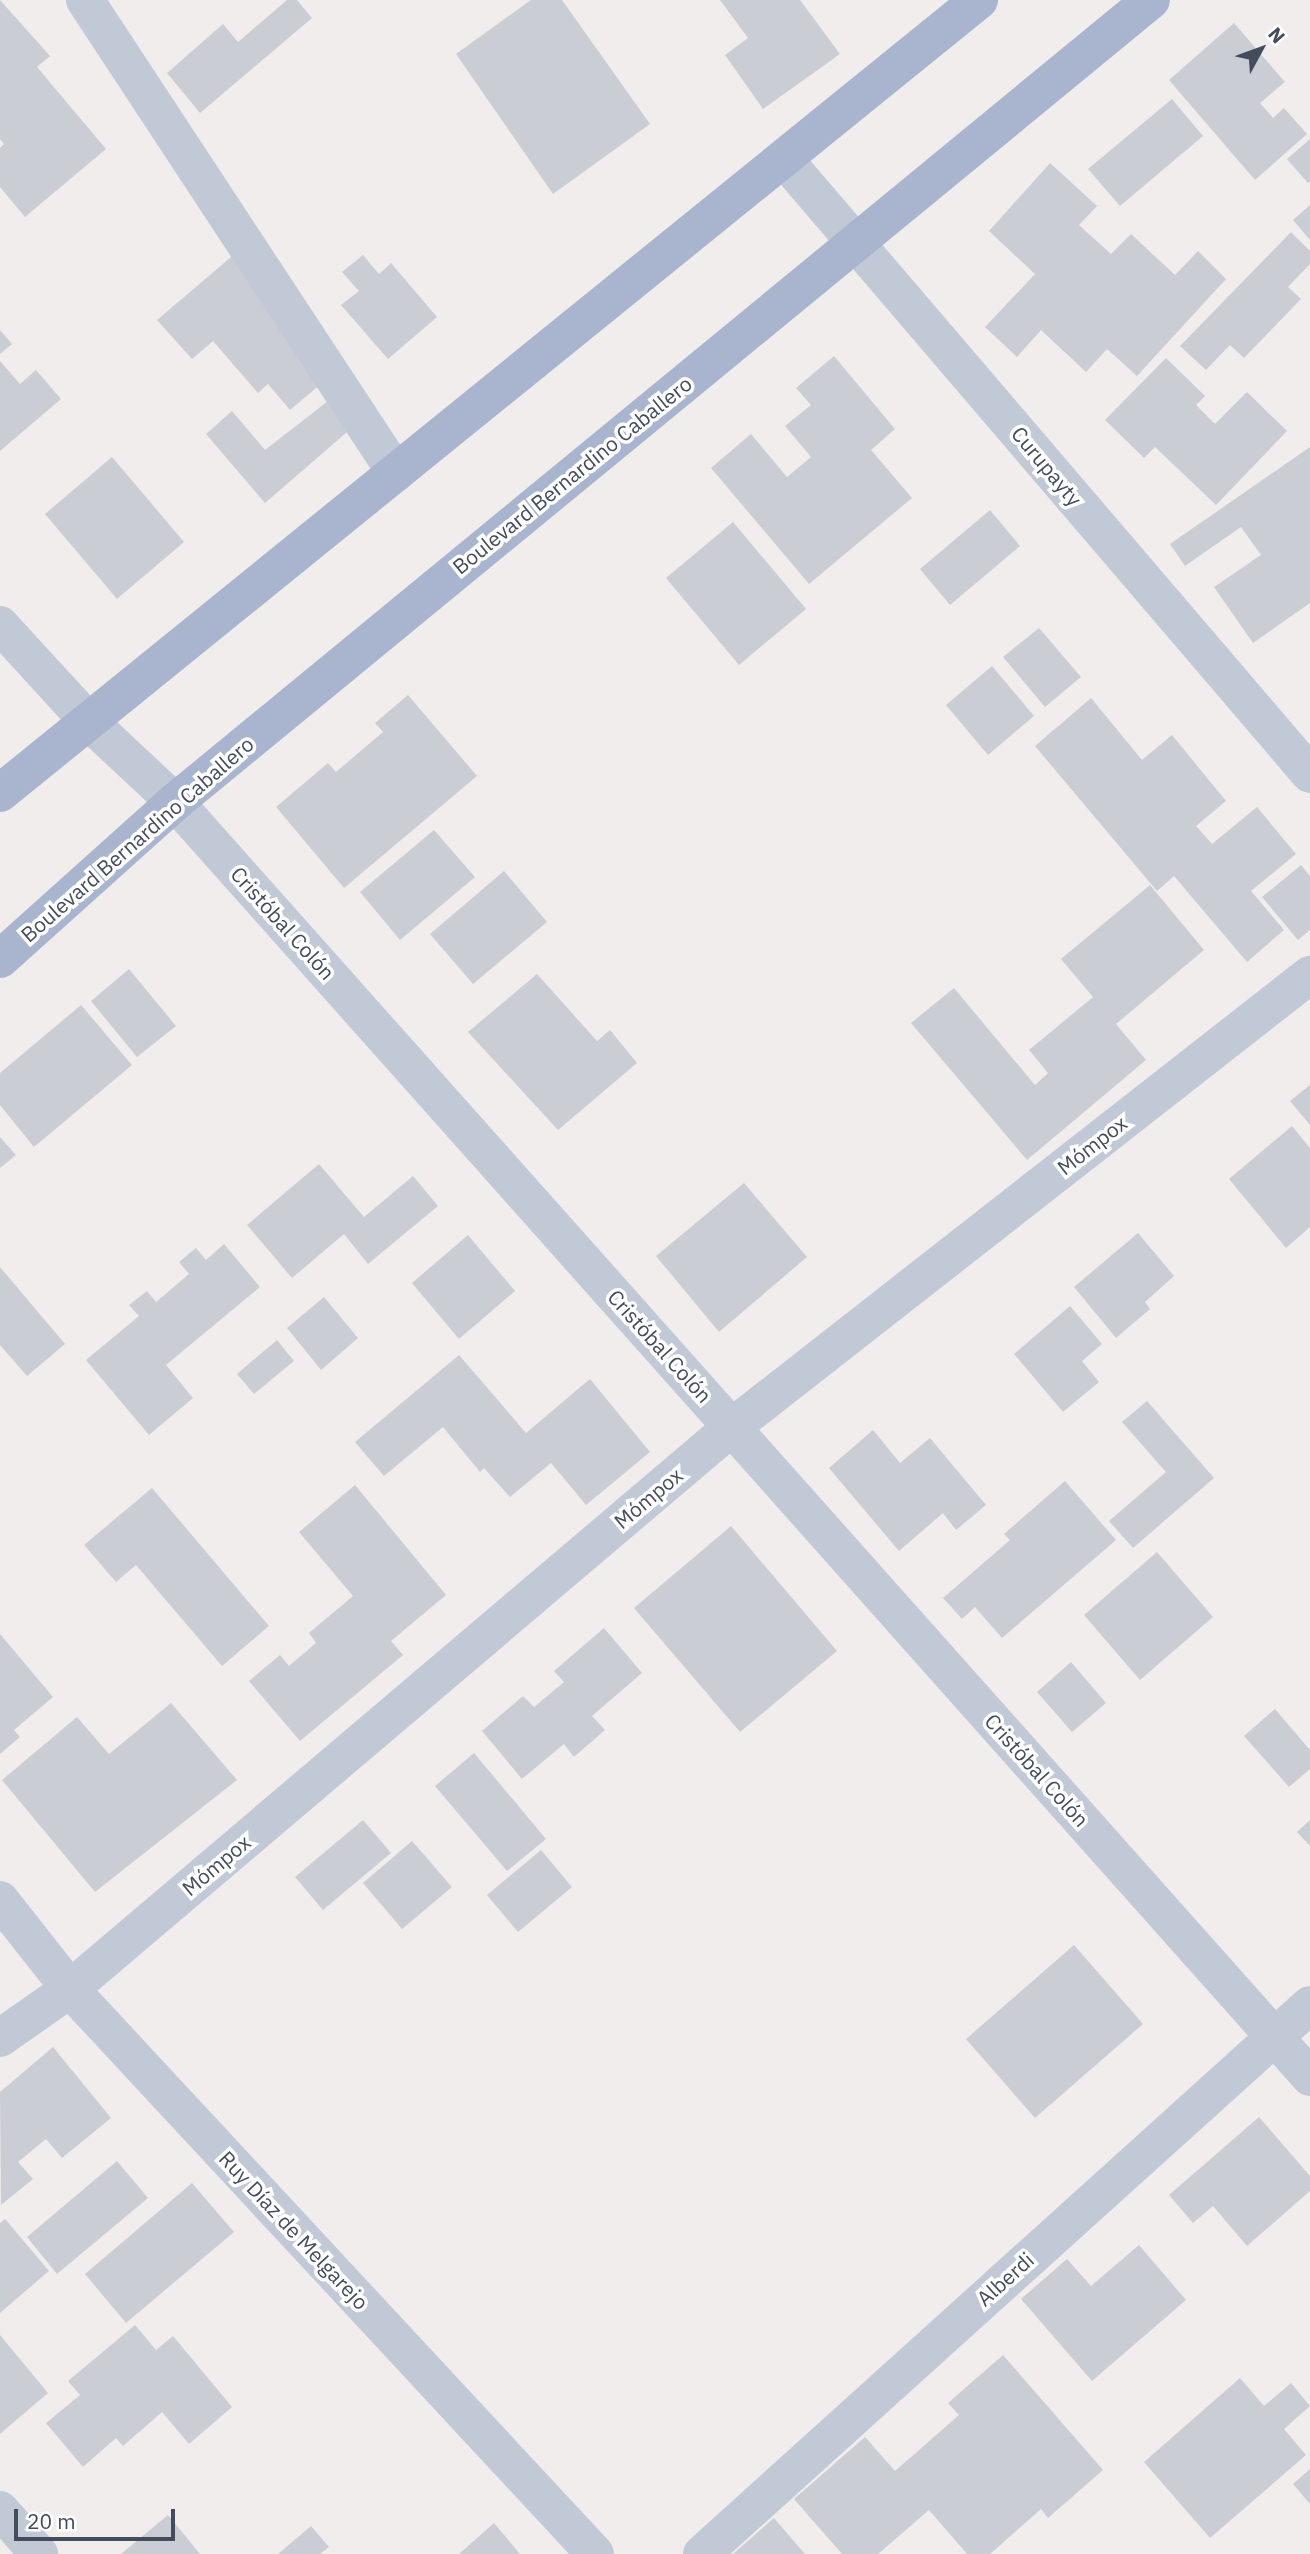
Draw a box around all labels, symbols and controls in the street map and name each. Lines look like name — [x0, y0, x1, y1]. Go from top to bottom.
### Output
north arrow — [1226, 14, 1296, 84]
text: N — [1263, 22, 1290, 48]
street label: Boulevard Bernardino Caballero — [447, 371, 697, 579]
street label: Curupayty — [1006, 421, 1088, 511]
street label: Boulevard Bernardino Caballero — [15, 731, 259, 947]
street label: Cristóbal Colón — [226, 861, 340, 985]
street label: Mómpox — [1052, 1110, 1132, 1180]
street label: Cristóbal Colón — [603, 1284, 717, 1408]
street label: Mómpox — [609, 1462, 687, 1534]
street label: Cristóbal Colón — [980, 1708, 1094, 1832]
street label: Mómpox — [177, 1829, 255, 1901]
street label: Ruy Díaz de Melgarejo — [214, 2146, 374, 2314]
street label: Alberdi — [971, 2247, 1039, 2311]
scale bar — [18, 2494, 178, 2538]
text: 20 m — [27, 2507, 76, 2535]

